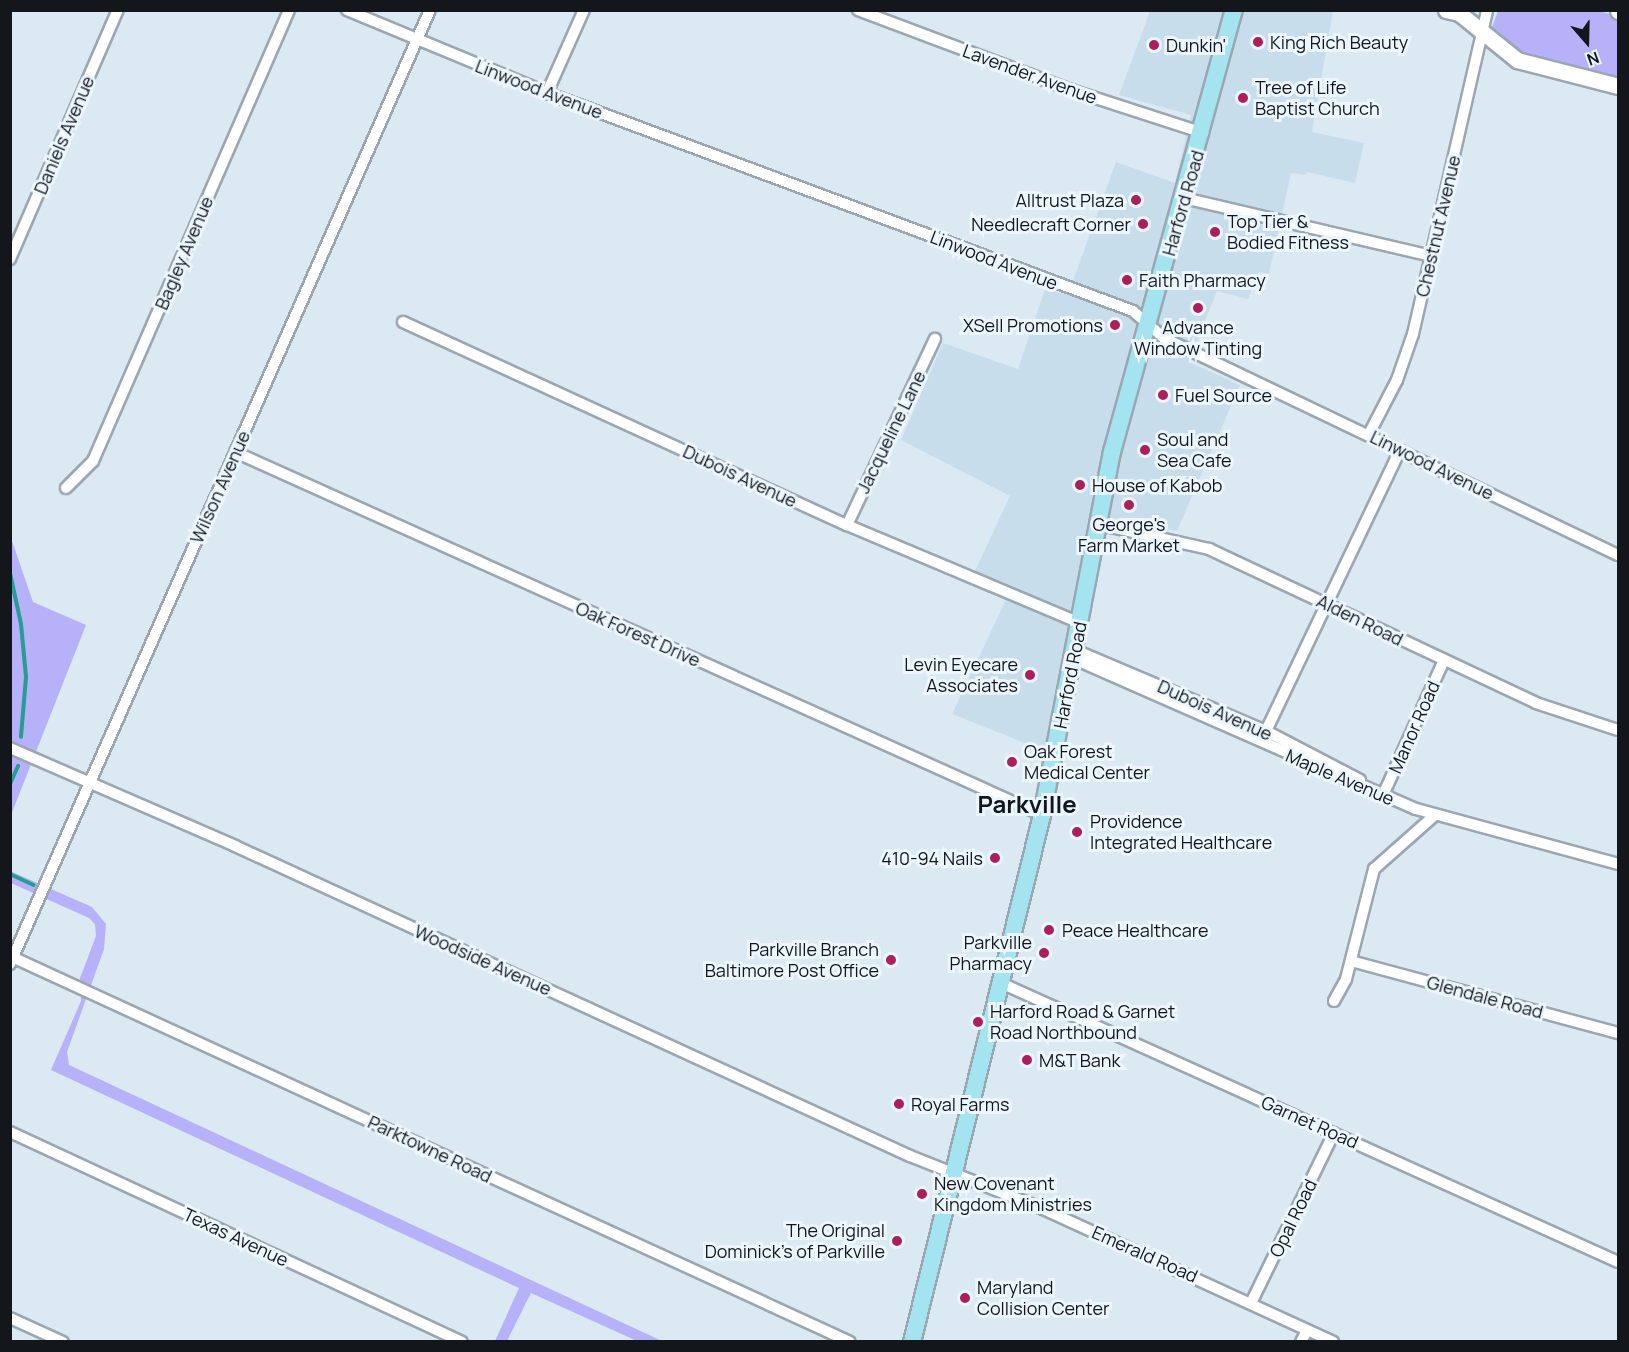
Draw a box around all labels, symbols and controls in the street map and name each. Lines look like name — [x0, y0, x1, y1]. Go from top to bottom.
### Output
north arrow — [1557, 12, 1617, 72]
place label: King Rich Beauty — [1270, 31, 1408, 53]
place label: Dunkin' — [1166, 34, 1226, 56]
marker: King Rich Beauty — [1251, 35, 1265, 49]
marker: Dunkin' — [1147, 38, 1161, 52]
street label: Lavender Avenue — [960, 40, 1100, 108]
text: N — [1584, 47, 1602, 71]
street label: Linwood Avenue — [472, 55, 606, 123]
street label: Daniels Avenue — [29, 73, 99, 197]
place label: Tree of Life Baptist Church — [1255, 77, 1380, 119]
marker: Tree of Life Baptist Church — [1236, 91, 1250, 105]
street label: Harford Road — [1158, 148, 1208, 258]
street label: Chestnut Avenue — [1411, 153, 1465, 299]
place label: Alltrust Plaza — [1015, 189, 1124, 211]
street label: Bagley Avenue — [150, 193, 218, 313]
marker: Alltrust Plaza — [1129, 193, 1143, 207]
place label: Top Tier & Bodied Fitness — [1227, 211, 1349, 254]
place label: Needlecraft Corner — [971, 213, 1131, 235]
marker: Needlecraft Corner — [1136, 217, 1150, 231]
marker: Top Tier & Bodied Fitness — [1208, 225, 1222, 239]
street label: Linwood Avenue — [927, 226, 1061, 294]
place label: Faith Pharmacy — [1139, 269, 1266, 291]
marker: Faith Pharmacy — [1120, 273, 1134, 287]
marker: Advance Window Tinting — [1191, 301, 1205, 315]
place label: XSell Promotions — [963, 314, 1103, 336]
place label: Advance Window Tinting — [1134, 317, 1262, 360]
marker: XSell Promotions — [1108, 318, 1122, 332]
street label: Jacqueline Lane — [852, 367, 930, 497]
place label: Fuel Source — [1175, 384, 1272, 406]
marker: Fuel Source — [1156, 388, 1170, 402]
street label: Linwood Avenue — [1367, 426, 1497, 504]
street label: Wilson Avenue — [186, 427, 254, 547]
place label: Soul and Sea Cafe — [1157, 429, 1231, 472]
street label: Dubois Avenue — [680, 440, 800, 512]
marker: Soul and Sea Cafe — [1138, 443, 1152, 457]
place label: House of Kabob — [1092, 474, 1222, 496]
marker: House of Kabob — [1073, 478, 1087, 492]
marker: George's Farm Market — [1122, 498, 1136, 512]
place label: George's Farm Market — [1078, 514, 1180, 556]
street label: Alden Road — [1313, 590, 1407, 650]
street label: Oak Forest Drive — [572, 597, 704, 671]
street label: Harford Road — [1049, 620, 1091, 730]
place label: Levin Eyecare Associates — [904, 654, 1018, 696]
marker: Levin Eyecare Associates — [1023, 668, 1037, 682]
street label: Dubois Avenue — [1154, 675, 1276, 745]
street label: Manor Road — [1384, 677, 1444, 777]
place label: Oak Forest Medical Center — [1024, 741, 1150, 783]
street label: Maple Avenue — [1283, 744, 1397, 810]
marker: Oak Forest Medical Center — [1005, 755, 1019, 769]
district label: Parkville — [977, 790, 1077, 818]
place label: Providence Integrated Healthcare — [1090, 811, 1272, 854]
marker: Providence Integrated Healthcare — [1068, 823, 1086, 841]
place label: 410-94 Nails — [881, 847, 983, 869]
marker: 410-94 Nails — [988, 851, 1002, 865]
place label: Peace Healthcare — [1062, 919, 1208, 941]
street label: Woodside Avenue — [411, 920, 555, 1000]
marker: Peace Healthcare — [1040, 921, 1058, 939]
place label: Parkville Pharmacy — [950, 932, 1032, 974]
place label: Parkville Branch Baltimore Post Office — [705, 939, 879, 982]
marker: Parkville Pharmacy — [1037, 946, 1051, 960]
marker: Parkville Branch Baltimore Post Office — [884, 953, 898, 967]
street label: Glendale Road — [1425, 971, 1545, 1023]
place label: Harford Road & Garnet Road Northbound — [990, 1001, 1175, 1044]
marker: Harford Road & Garnet Road Northbound — [971, 1015, 985, 1029]
place label: M&T Bank — [1039, 1049, 1121, 1071]
marker: M&T Bank — [1020, 1053, 1034, 1067]
street label: Garnet Road — [1258, 1091, 1362, 1153]
place label: Royal Farms — [911, 1093, 1009, 1115]
marker: Royal Farms — [892, 1097, 906, 1111]
street label: Parktowne Road — [365, 1111, 495, 1187]
place label: New Covenant Kingdom Ministries — [934, 1173, 1092, 1216]
street label: Opal Road — [1265, 1175, 1321, 1261]
marker: New Covenant Kingdom Ministries — [915, 1187, 929, 1201]
street label: Texas Avenue — [180, 1203, 292, 1271]
place label: The Original Dominick's of Parkville — [705, 1220, 885, 1262]
street label: Emerald Road — [1089, 1221, 1201, 1287]
marker: The Original Dominick's of Parkville — [890, 1234, 904, 1248]
place label: Maryland Collision Center — [977, 1277, 1109, 1320]
marker: Maryland Collision Center — [958, 1291, 972, 1305]

